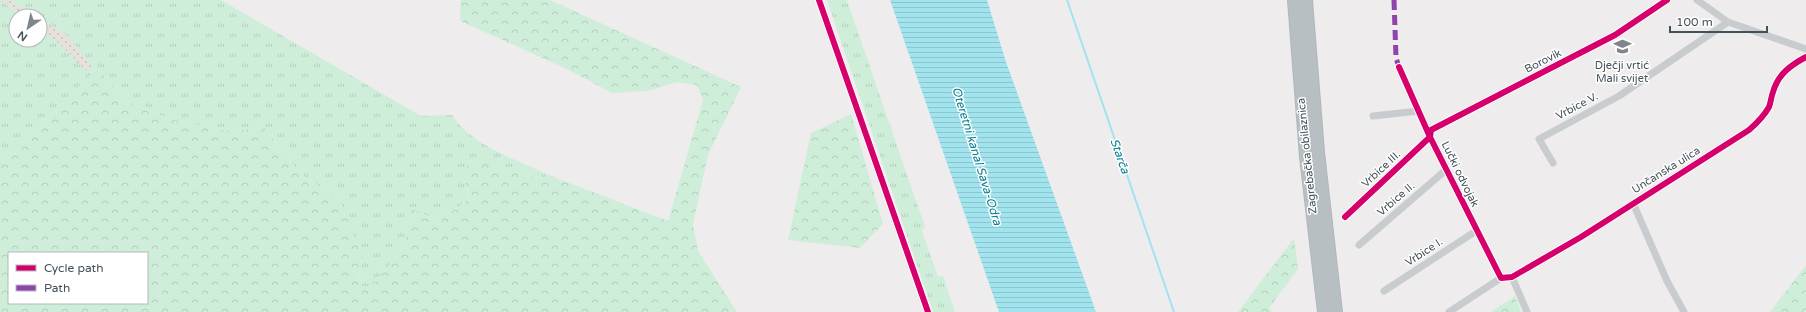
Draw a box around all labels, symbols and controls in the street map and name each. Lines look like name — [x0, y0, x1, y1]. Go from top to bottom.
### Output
north arrow — [8, 8, 48, 48]
scale bar — [1670, 8, 1767, 34]
text: 100 m — [1676, 15, 1713, 29]
text: N — [15, 28, 30, 44]
school or university icon: Dječji vrtić Mali svijet — [1612, 37, 1632, 57]
street label: Borovik — [1522, 46, 1564, 76]
place label: Dječji vrtić Mali svijet — [1595, 59, 1649, 85]
water label: Oteretni kanal Sava-Odra — [949, 85, 1005, 227]
street label: Vrbice V. — [1554, 89, 1600, 122]
street label: Zagrebačka obilaznica — [1294, 97, 1320, 215]
water label: Starča — [1108, 137, 1133, 176]
street label: Lučki odvojak — [1438, 139, 1482, 209]
street label: Unčanska ulica — [1629, 144, 1703, 196]
street label: Vrbice III. — [1359, 148, 1403, 190]
street label: Vrbice II. — [1375, 179, 1417, 219]
street label: Vrbice I. — [1403, 235, 1445, 269]
legend — [8, 252, 148, 304]
text: Cycle path — [44, 261, 103, 275]
text: Path — [44, 281, 70, 295]

